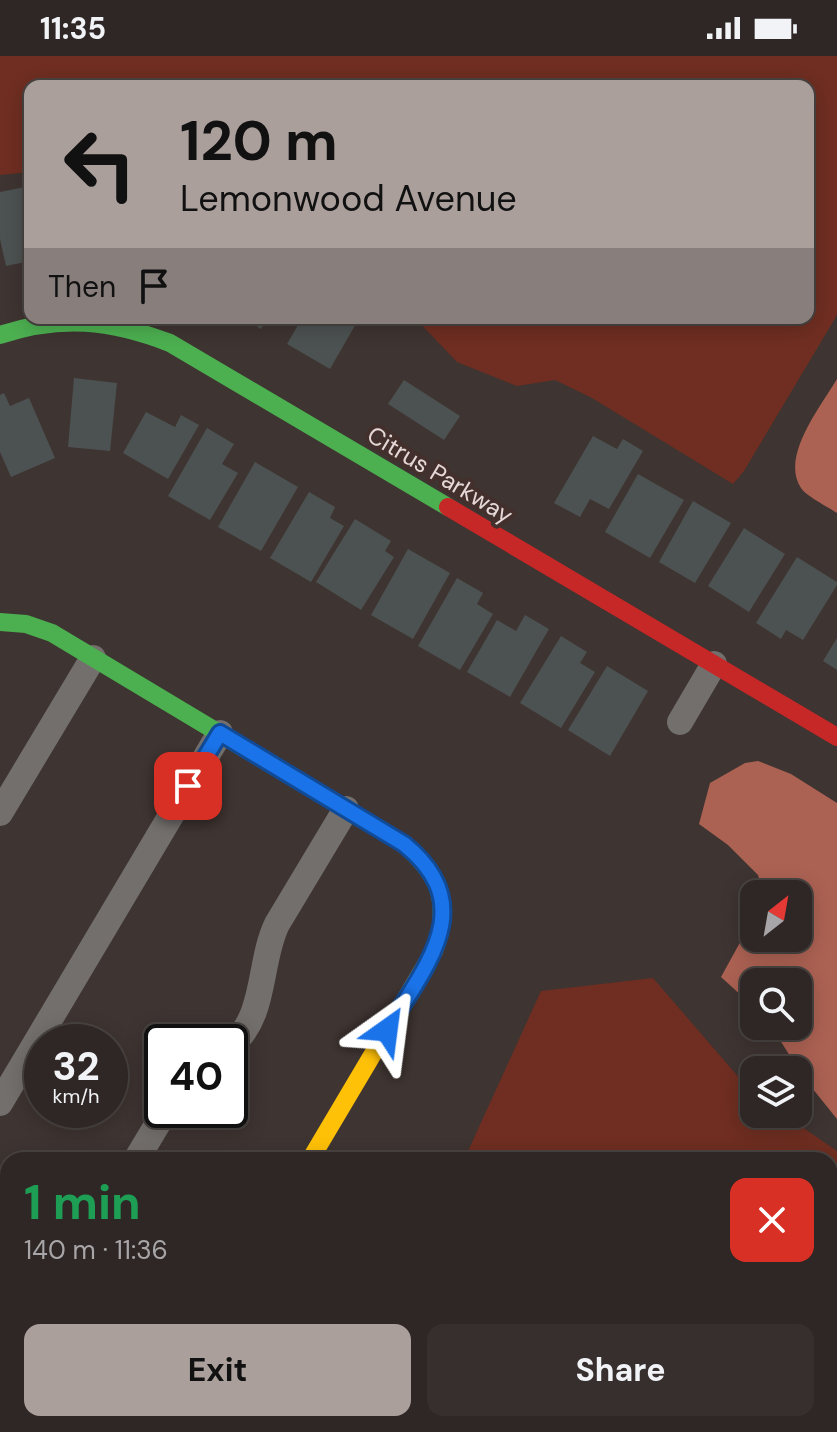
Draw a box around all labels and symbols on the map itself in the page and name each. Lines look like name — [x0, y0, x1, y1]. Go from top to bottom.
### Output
street label: Citrus Parkway — [362, 419, 519, 530]
pin — [154, 752, 222, 820]
north arrow — [740, 880, 812, 952]
position arrow — [345, 988, 429, 1072]
speed limit sign: 40 — [144, 1024, 248, 1128]

